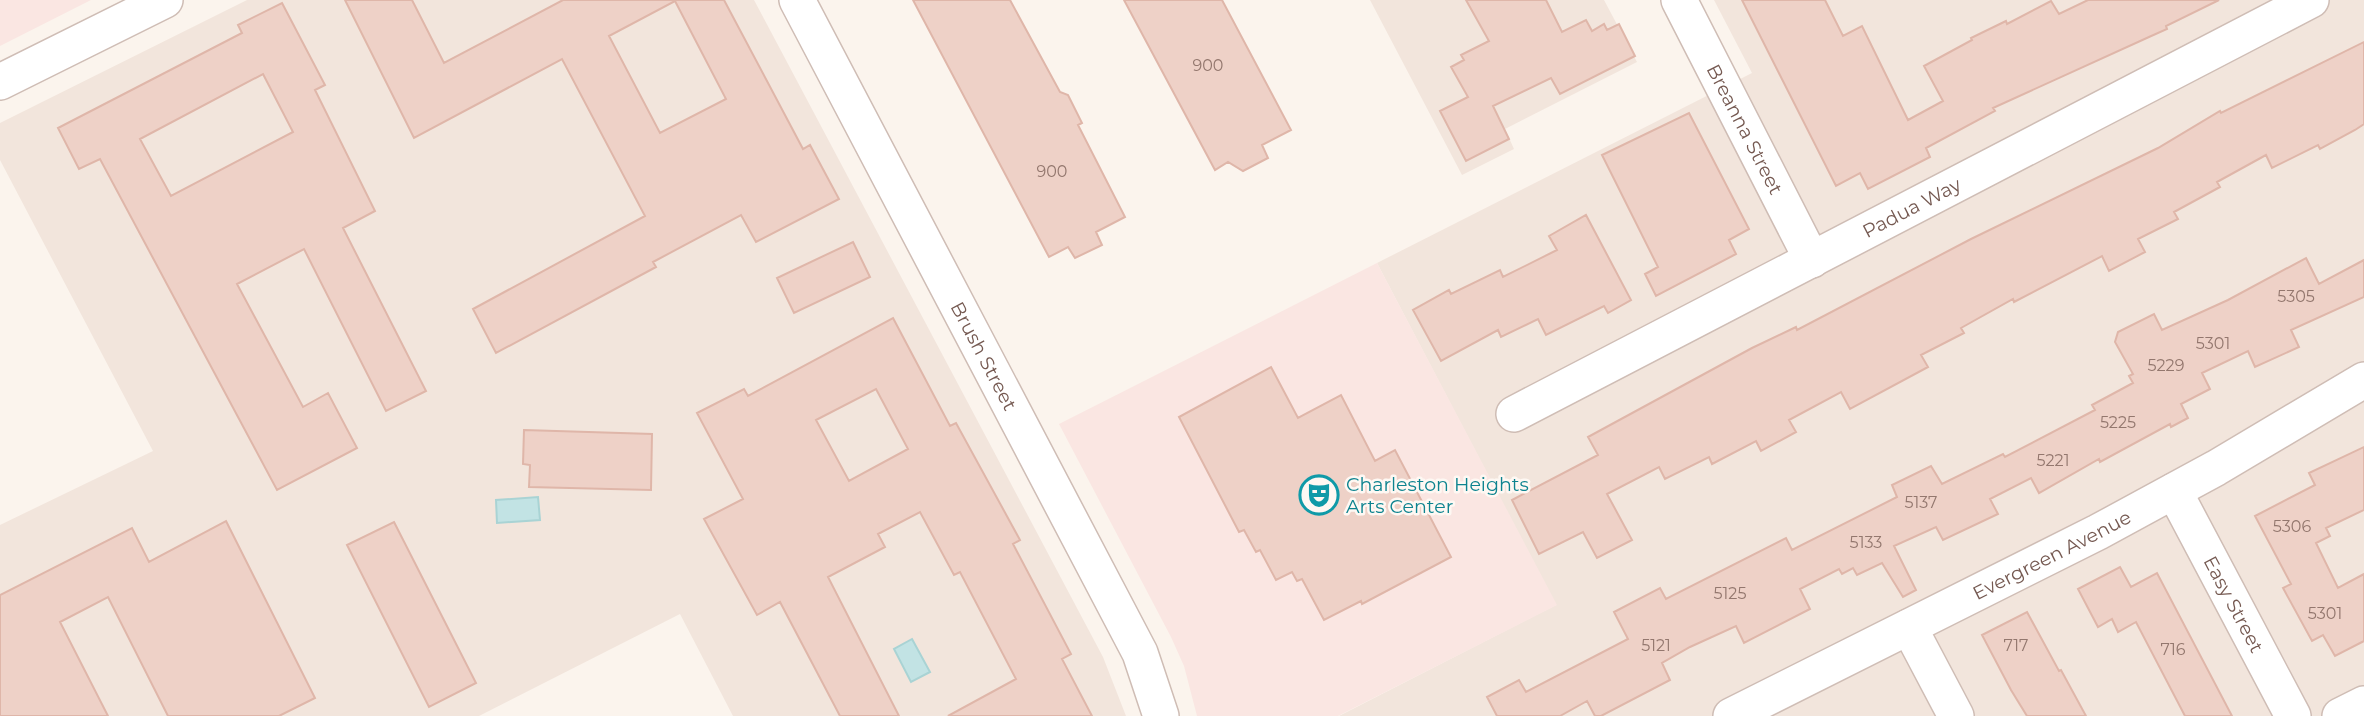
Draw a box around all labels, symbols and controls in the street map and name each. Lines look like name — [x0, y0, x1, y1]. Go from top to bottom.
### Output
house number: 900 — [1193, 56, 1223, 75]
street label: Breanna Street — [1702, 60, 1788, 199]
house number: 900 — [1037, 162, 1067, 181]
street label: Padua Way — [1859, 173, 1965, 243]
house number: 5305 — [2277, 287, 2315, 306]
street label: Brush Street — [946, 298, 1022, 415]
house number: 5301 — [2196, 334, 2230, 353]
house number: 5229 — [2148, 356, 2184, 375]
house number: 5225 — [2100, 413, 2136, 432]
house number: 5221 — [2037, 451, 2069, 470]
place label: Charleston Heights Arts Center — [1346, 473, 1529, 518]
theatre icon: Charleston Heights Arts Center — [1298, 474, 1340, 516]
house number: 5137 — [1904, 493, 1938, 512]
street label: Evergreen Avenue — [1969, 505, 2135, 605]
house number: 5306 — [2273, 517, 2311, 536]
house number: 5133 — [1850, 533, 1882, 552]
street label: Easy Street — [2198, 552, 2268, 657]
house number: 5125 — [1714, 584, 1746, 603]
house number: 5301 — [2308, 604, 2342, 623]
house number: 5121 — [1641, 636, 1671, 655]
house number: 717 — [2004, 636, 2028, 655]
house number: 716 — [2160, 640, 2186, 659]

